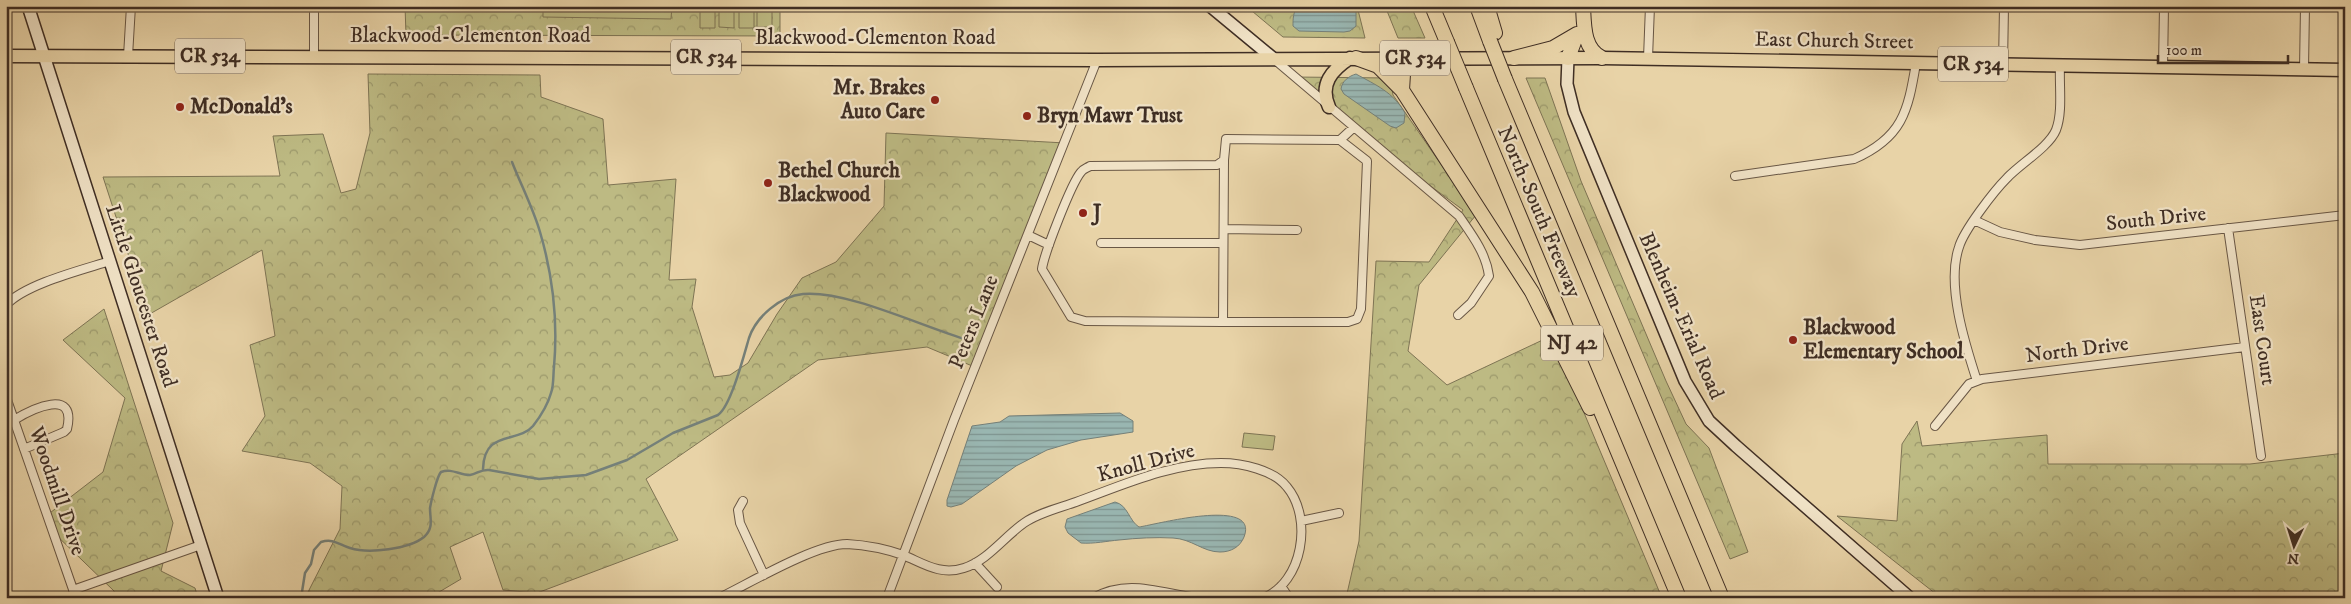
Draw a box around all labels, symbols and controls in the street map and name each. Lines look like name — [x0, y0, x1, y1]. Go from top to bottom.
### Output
street label: Blackwood-Clementon Road — [350, 23, 591, 49]
street label: Blackwood-Clementon Road — [755, 25, 996, 51]
street label: East Church Street — [1754, 27, 1914, 55]
scale bar — [2158, 32, 2288, 64]
road number: CR 534 — [175, 38, 245, 74]
road number: CR 534 — [671, 40, 741, 74]
road number: CR 534 — [1380, 40, 1450, 76]
text: 100 m — [2166, 41, 2202, 60]
road number: CR 534 — [1938, 46, 2008, 82]
place label: Mr. Brakes Auto Care — [833, 75, 925, 125]
place label: McDonald's — [190, 94, 293, 120]
marker: Mr. Brakes Auto Care — [929, 94, 941, 106]
marker: McDonald's — [174, 101, 186, 113]
place label: Bryn Mawr Trust — [1037, 103, 1183, 129]
marker: Bryn Mawr Trust — [1021, 110, 1033, 122]
street label: North-South Freeway — [1491, 122, 1587, 303]
place label: Bethel Church Blackwood — [778, 158, 901, 208]
marker: Bethel Church Blackwood — [762, 177, 774, 189]
place label: J — [1091, 200, 1102, 226]
street label: Little Gloucester Road — [99, 201, 183, 391]
street label: South Drive — [2105, 201, 2208, 237]
marker: J — [1077, 207, 1089, 219]
street label: Blenheim-Erial Road — [1633, 229, 1730, 404]
street label: Peters Lane — [943, 271, 1005, 373]
street label: East Court — [2243, 293, 2281, 387]
place label: Blackwood Elementary School — [1803, 315, 1964, 365]
road number: NJ 42 — [1541, 326, 1603, 360]
street label: North Drive — [2024, 331, 2130, 369]
marker: Blackwood Elementary School — [1787, 334, 1799, 346]
street label: Woodmill Drive — [23, 422, 91, 559]
street label: Knoll Drive — [1094, 437, 1198, 488]
north arrow — [2268, 522, 2318, 572]
text: N — [2286, 549, 2300, 567]

